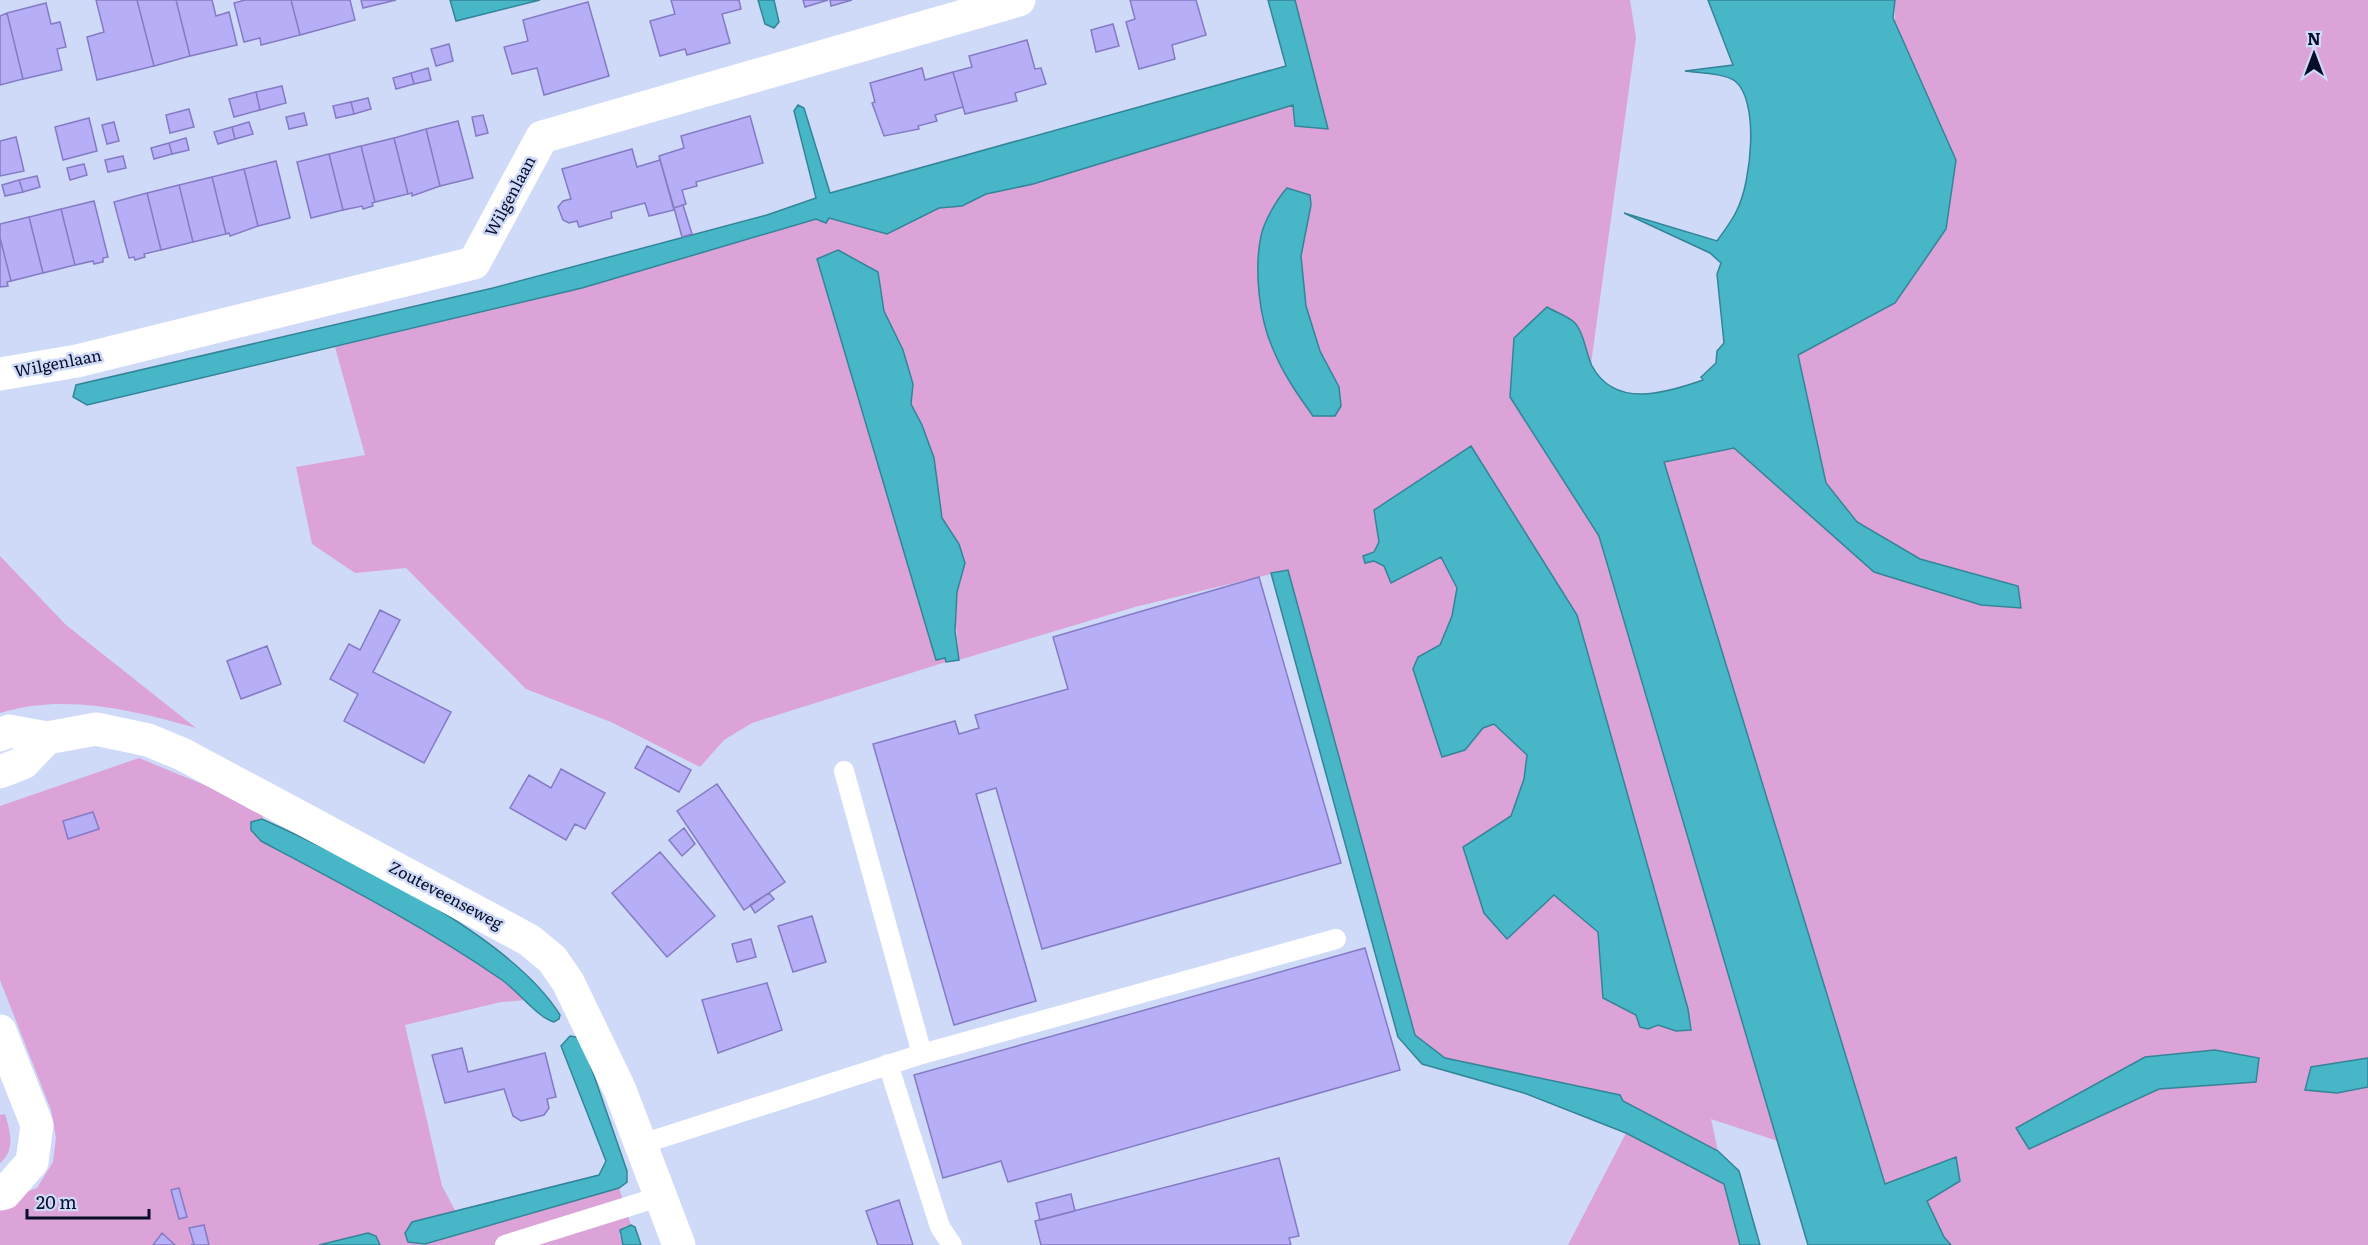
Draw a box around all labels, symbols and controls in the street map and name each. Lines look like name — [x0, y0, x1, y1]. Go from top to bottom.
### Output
north arrow — [2284, 24, 2344, 84]
text: N — [2307, 26, 2321, 50]
street label: Wilgenlaan — [478, 151, 541, 240]
street label: Wilgenlaan — [12, 342, 104, 382]
street label: Zouteveenseweg — [385, 854, 508, 934]
scale bar — [27, 1182, 148, 1220]
text: 20 m — [36, 1188, 77, 1215]

